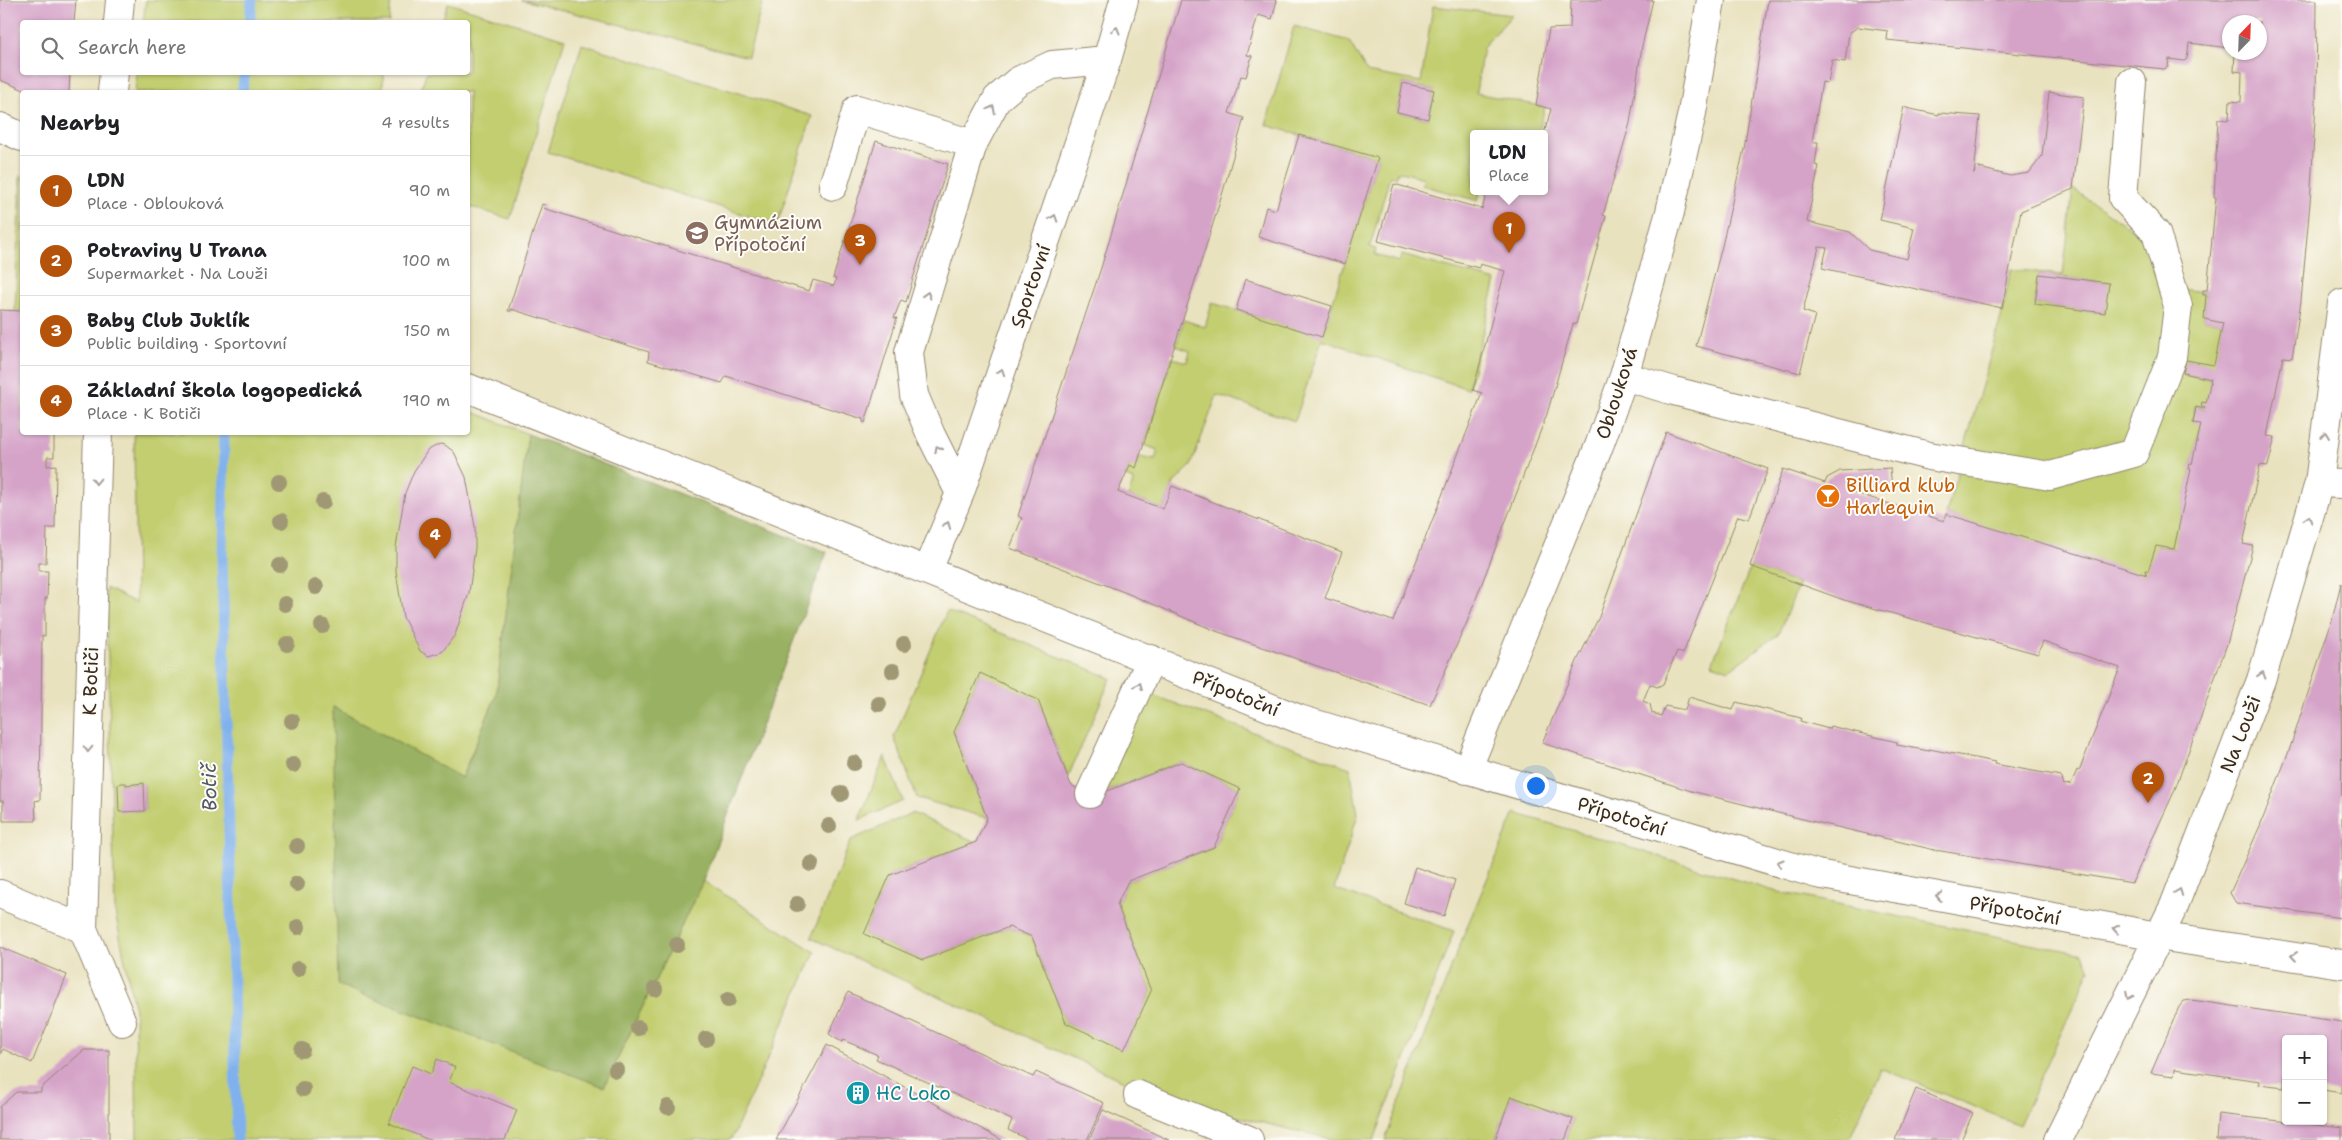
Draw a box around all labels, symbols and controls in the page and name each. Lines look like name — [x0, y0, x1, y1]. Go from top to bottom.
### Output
north arrow — [2222, 15, 2267, 60]
search box — [20, 20, 470, 75]
one-way arrow — [1110, 27, 1120, 35]
icon: search — [38, 34, 66, 62]
text: Search here — [78, 35, 187, 60]
one-way arrow — [986, 105, 996, 114]
text: Nearby — [40, 109, 120, 137]
text: 4 results — [381, 112, 450, 133]
popup — [1470, 130, 1548, 195]
text: LDN — [1489, 140, 1527, 165]
text: Place — [1489, 165, 1529, 186]
text: LDN — [87, 168, 125, 193]
text: 1 — [52, 180, 60, 201]
text: 90 m — [409, 180, 450, 201]
text: Place · Oblouková — [87, 193, 224, 214]
place label: Gymnázium Přípotoční — [714, 210, 822, 257]
pin: 1 — [1493, 212, 1525, 253]
one-way arrow — [1048, 214, 1058, 222]
school or university icon: Gymnázium Přípotoční — [684, 220, 710, 246]
pin: 3 — [844, 224, 876, 265]
text: Potraviny U Trana — [87, 238, 267, 263]
street label: Sportovní — [1005, 241, 1057, 331]
text: 2 — [50, 250, 62, 271]
text: 100 m — [402, 250, 450, 271]
text: Supermarket · Na Louži — [87, 263, 268, 284]
one-way arrow — [921, 291, 931, 299]
text: Baby Club Juklík — [87, 308, 250, 333]
text: 3 — [50, 320, 62, 341]
text: 150 m — [403, 320, 450, 341]
text: Public building · Sportovní — [87, 333, 287, 354]
street label: Oblouková — [1590, 344, 1643, 442]
one-way arrow — [995, 368, 1005, 376]
text: Základní škola logopedická — [87, 378, 362, 403]
text: 4 — [50, 390, 62, 411]
text: 190 m — [403, 390, 450, 411]
text: Place · K Botiči — [87, 403, 201, 424]
one-way arrow — [2319, 431, 2330, 439]
one-way arrow — [934, 445, 944, 454]
place label: Billiard klub Harlequin — [1846, 473, 1955, 520]
one-way arrow — [91, 478, 101, 485]
bar icon: Billiard klub Harlequin — [1815, 483, 1841, 509]
one-way arrow — [2302, 515, 2313, 524]
pin: 4 — [419, 518, 451, 559]
one-way arrow — [941, 521, 951, 530]
street label: K Botiči — [77, 646, 104, 716]
street label: Přípotoční — [1189, 665, 1284, 722]
one-way arrow — [2256, 671, 2266, 680]
one-way arrow — [1132, 682, 1143, 691]
street label: Na Louži — [2214, 692, 2267, 776]
one-way arrow — [83, 745, 94, 753]
water label: Botič — [196, 761, 222, 811]
pin: 2 — [2132, 762, 2164, 803]
your location — [1523, 773, 1549, 799]
street label: Přípotoční — [1574, 791, 1670, 842]
one-way arrow — [1776, 859, 1785, 869]
one-way arrow — [2173, 888, 2183, 897]
street label: Přípotoční — [1968, 890, 2063, 931]
one-way arrow — [1934, 892, 1943, 902]
one-way arrow — [2112, 924, 2120, 934]
one-way arrow — [2289, 952, 2298, 962]
one-way arrow — [2125, 991, 2135, 1000]
map controls — [2282, 1035, 2327, 1125]
button: + — [2282, 1035, 2327, 1080]
building icon: HC Loko — [845, 1080, 871, 1106]
button: − — [2282, 1080, 2327, 1125]
place label: HC Loko — [876, 1081, 951, 1106]

